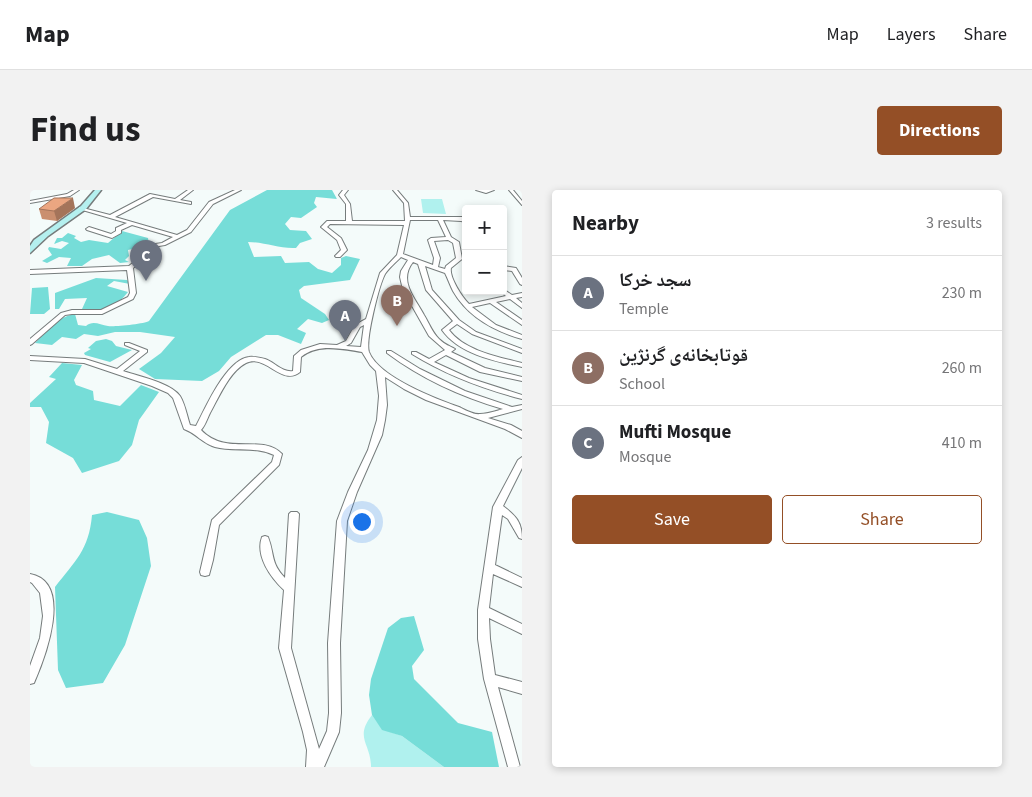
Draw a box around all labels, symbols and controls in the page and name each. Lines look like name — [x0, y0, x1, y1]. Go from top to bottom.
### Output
text: Map — [25, 17, 70, 52]
text: Map — [827, 22, 859, 47]
text: Layers — [887, 22, 936, 47]
text: Share — [964, 22, 1007, 47]
text: Find us — [30, 105, 140, 155]
button: Directions — [877, 106, 1002, 155]
map controls — [462, 205, 507, 295]
button: + — [462, 205, 507, 250]
text: Nearby — [572, 208, 639, 238]
text: 3 results — [926, 212, 982, 234]
pin: C — [130, 240, 162, 281]
button: − — [462, 250, 507, 295]
text: سجد خركا — [619, 267, 692, 294]
text: A — [583, 282, 593, 304]
text: 230 m — [942, 282, 982, 304]
pin: B — [381, 285, 413, 326]
text: Temple — [619, 298, 669, 320]
pin: A — [329, 300, 361, 341]
text: قوتابخانەی گرنژین — [619, 342, 748, 369]
text: B — [583, 357, 593, 379]
text: 260 m — [942, 357, 982, 379]
text: School — [619, 373, 665, 395]
text: Mufti Mosque — [619, 419, 731, 446]
text: C — [583, 432, 593, 454]
text: 410 m — [942, 432, 982, 454]
text: Mosque — [619, 446, 672, 468]
button: Save — [572, 495, 772, 544]
button: Share — [782, 495, 982, 544]
your location — [349, 509, 375, 535]

